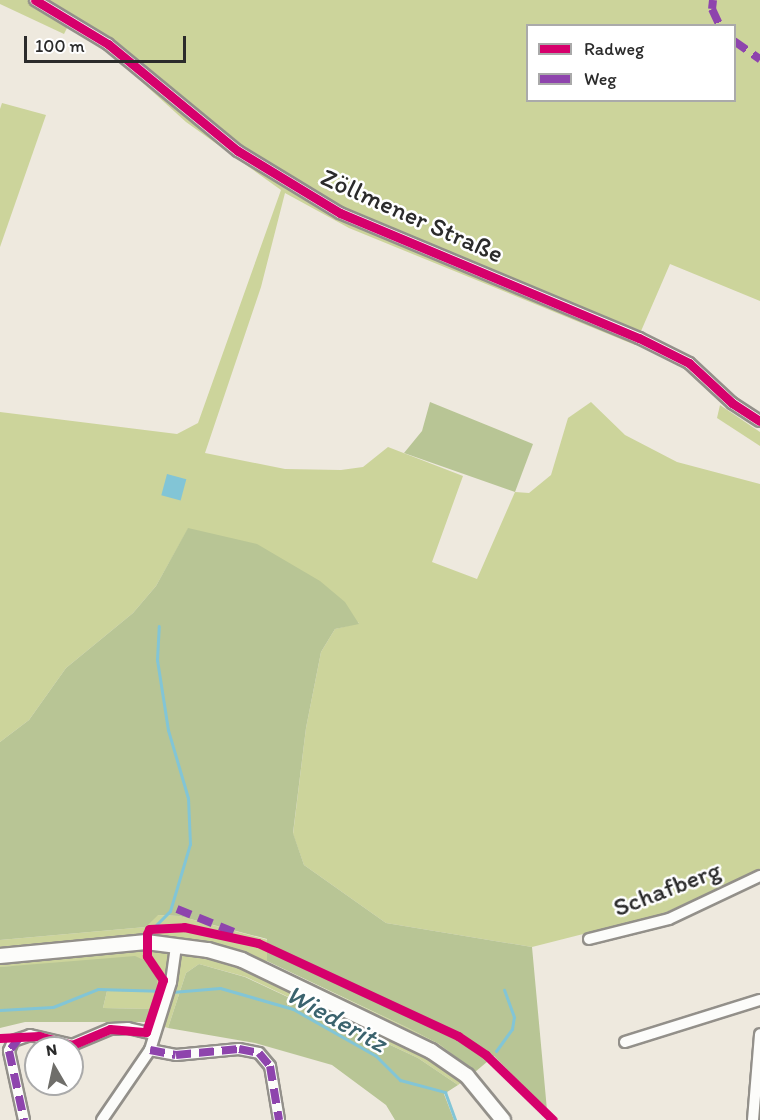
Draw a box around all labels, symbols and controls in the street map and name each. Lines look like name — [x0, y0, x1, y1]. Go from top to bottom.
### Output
scale bar — [27, 24, 189, 62]
legend — [526, 24, 736, 102]
text: 100 m — [35, 35, 85, 57]
text: Radweg — [584, 38, 644, 60]
text: Weg — [584, 68, 617, 90]
street label: Zöllmener Straße — [316, 162, 508, 270]
street label: Schafberg — [609, 854, 725, 924]
water label: Wiederitz — [281, 977, 393, 1059]
north arrow — [24, 1036, 84, 1096]
text: N — [45, 1039, 58, 1060]

